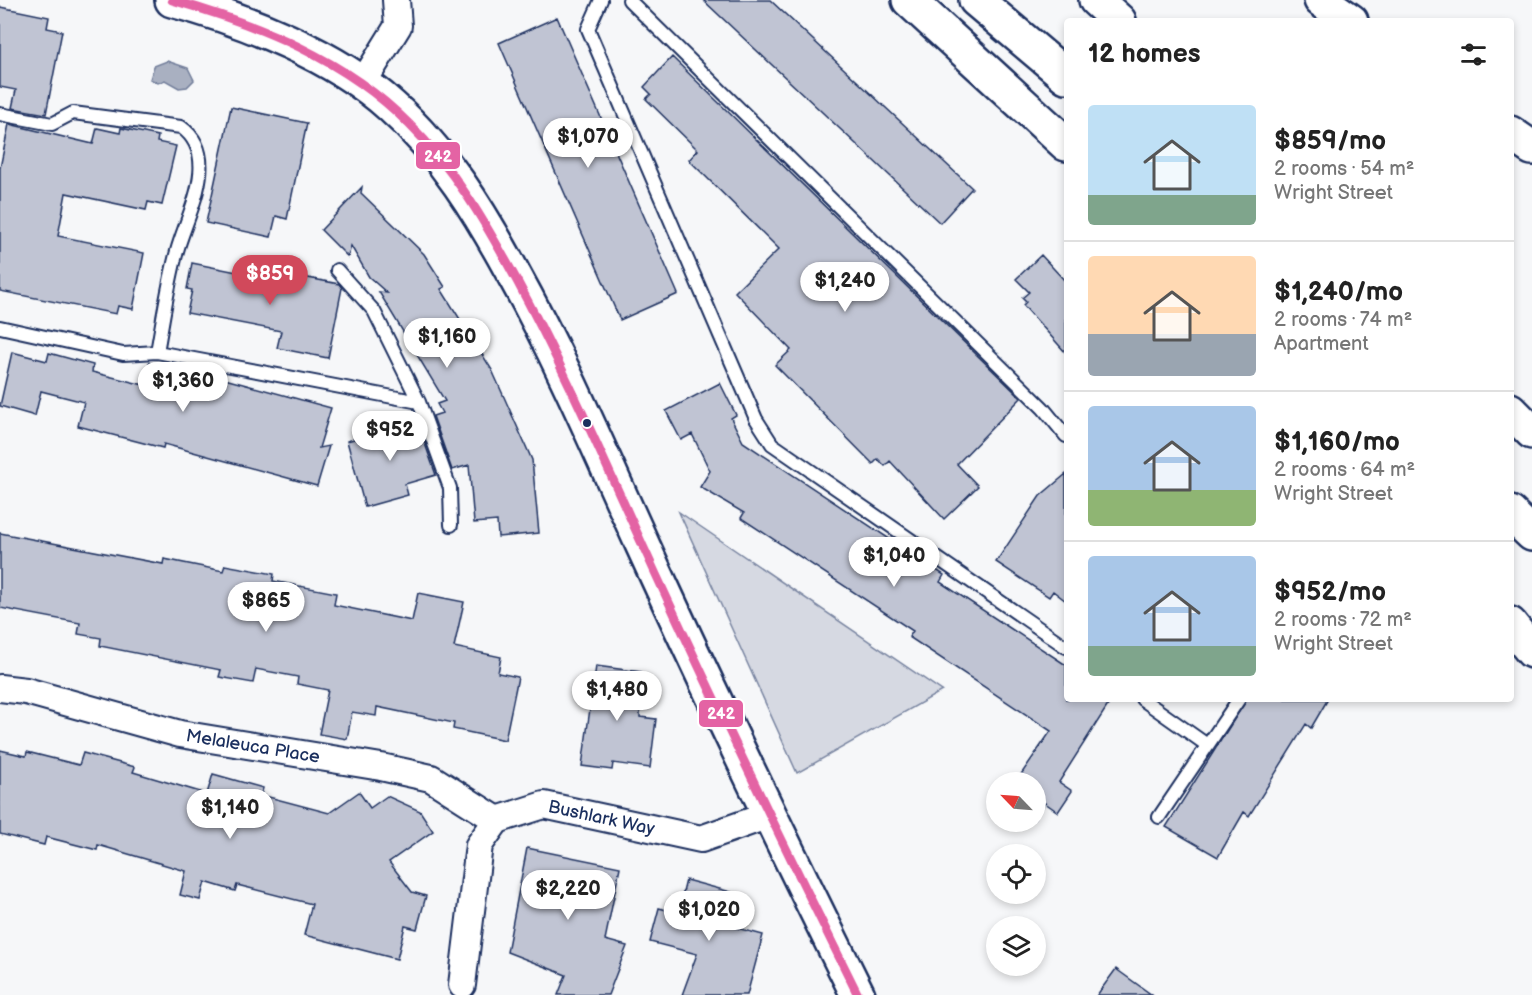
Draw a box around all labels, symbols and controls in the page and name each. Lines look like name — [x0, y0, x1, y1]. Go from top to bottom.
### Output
icon: filters — [1457, 38, 1490, 71]
text: 12 homes — [1088, 39, 1200, 70]
pin: $1,070 — [539, 118, 637, 169]
text: $1,070 — [557, 125, 619, 149]
text: $859/mo — [1274, 126, 1386, 157]
icon: home — [1136, 129, 1208, 201]
line badge: 242 — [415, 141, 461, 170]
text: 242 — [424, 148, 452, 167]
text: 2 rooms · 54 m² — [1274, 157, 1414, 181]
text: Wright Street — [1274, 181, 1393, 205]
pin: $859 — [234, 255, 306, 306]
text: $859 — [246, 262, 294, 286]
pin: $1,240 — [796, 262, 894, 313]
text: $1,240 — [814, 269, 876, 293]
text: $1,240/mo — [1274, 277, 1403, 308]
icon: home — [1136, 280, 1208, 352]
text: 2 rooms · 74 m² — [1274, 308, 1412, 332]
pin: $1,160 — [398, 318, 496, 369]
text: $1,160 — [417, 325, 477, 349]
text: Apartment — [1274, 332, 1369, 356]
pin: $1,360 — [134, 362, 232, 413]
text: $1,360 — [152, 369, 214, 393]
pin: $952 — [354, 411, 426, 462]
unlabelled marker — [581, 417, 593, 429]
text: $952 — [366, 418, 414, 442]
text: $1,160/mo — [1274, 427, 1400, 458]
icon: home — [1136, 430, 1208, 502]
text: 2 rooms · 64 m² — [1274, 458, 1415, 482]
text: Wright Street — [1274, 482, 1393, 506]
pin: $1,040 — [845, 537, 943, 588]
text: $1,040 — [863, 544, 925, 568]
text: $952/mo — [1274, 577, 1386, 608]
icon: home — [1136, 580, 1208, 652]
pin: $865 — [230, 582, 302, 633]
text: $865 — [242, 589, 290, 613]
text: 2 rooms · 72 m² — [1274, 608, 1412, 632]
text: Wright Street — [1274, 632, 1393, 656]
pin: $1,480 — [568, 671, 666, 722]
text: $1,480 — [586, 678, 648, 702]
line badge: 242 — [698, 699, 744, 728]
text: 242 — [707, 705, 735, 724]
street label: Melaleuca Place — [185, 725, 322, 767]
north arrow — [986, 772, 1046, 832]
map controls — [986, 772, 1046, 976]
pin: $1,140 — [181, 789, 279, 840]
text: $1,140 — [201, 796, 259, 820]
street label: Bushlark Way — [546, 796, 658, 839]
button: locate — [986, 844, 1046, 904]
pin: $2,220 — [519, 870, 617, 921]
text: $2,220 — [535, 877, 601, 901]
pin: $1,020 — [660, 891, 758, 942]
text: $1,020 — [678, 898, 740, 922]
button: layers — [986, 916, 1046, 976]

